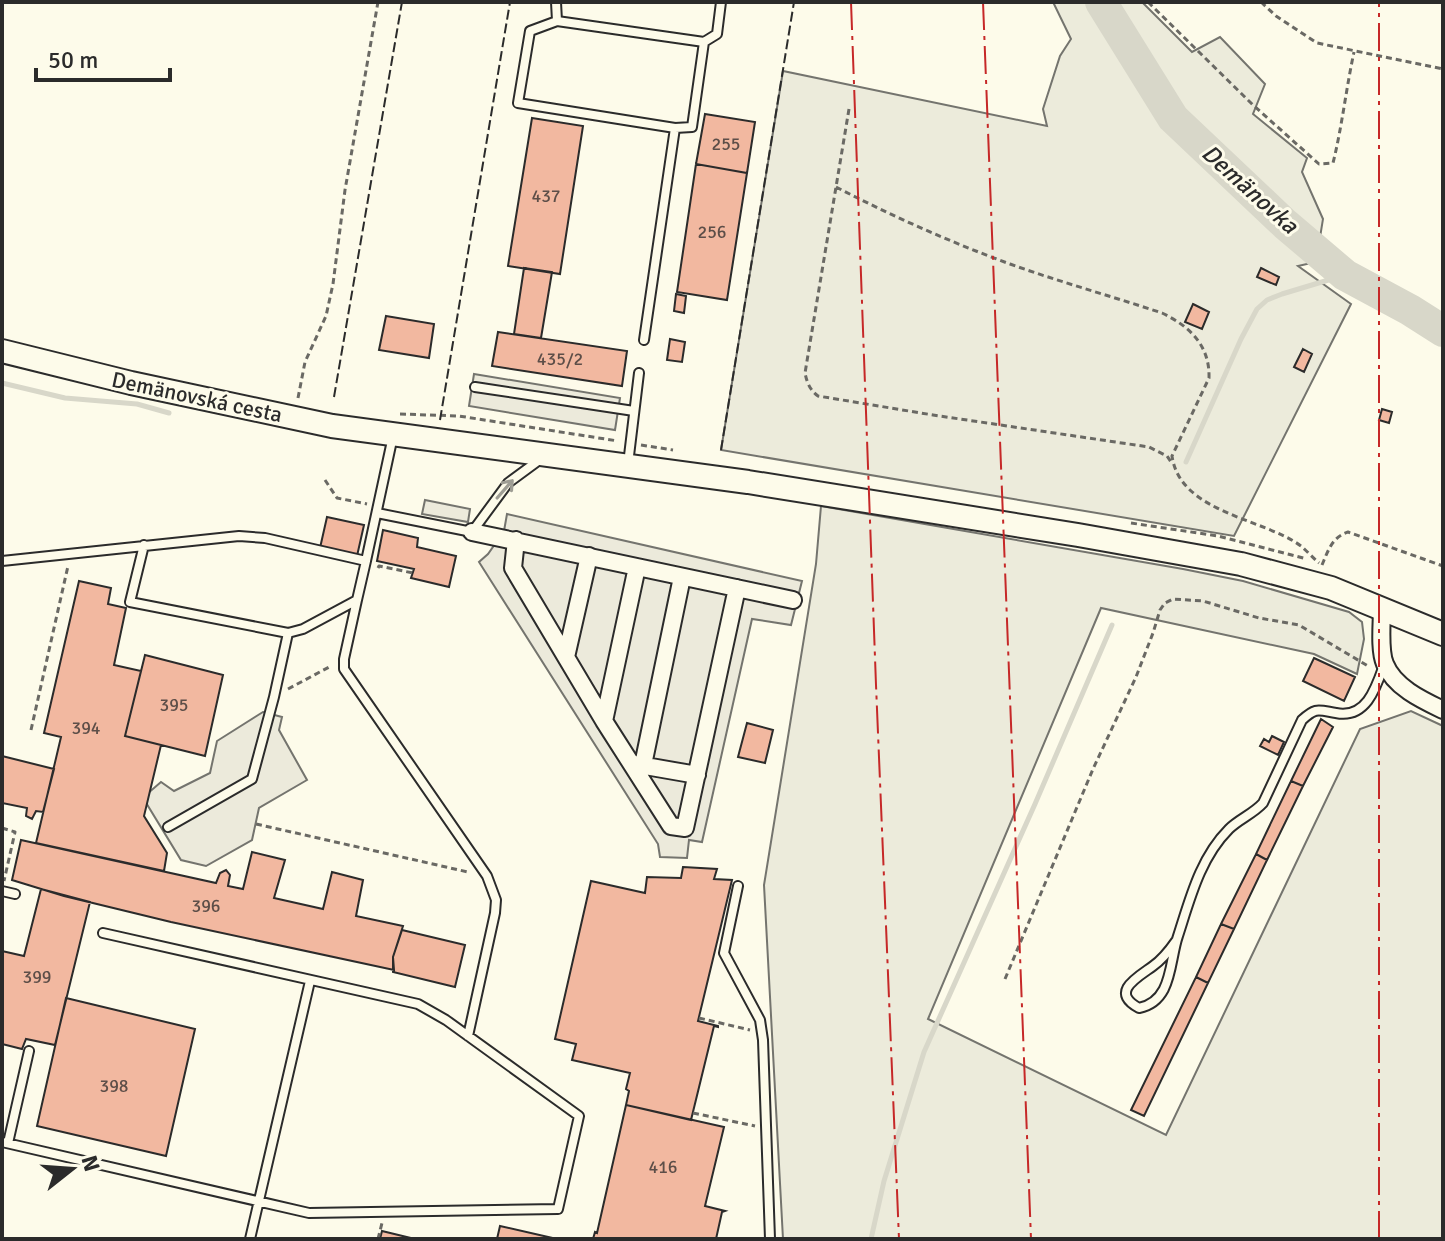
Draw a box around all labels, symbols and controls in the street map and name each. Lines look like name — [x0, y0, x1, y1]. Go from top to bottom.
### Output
scale bar — [36, 32, 170, 82]
text: 50 m — [48, 45, 98, 75]
house number: 255 — [711, 133, 741, 155]
water label: Demänovka — [1196, 138, 1305, 241]
house number: 437 — [531, 185, 561, 207]
house number: 256 — [697, 221, 727, 243]
house number: 435/2 — [537, 348, 583, 370]
street label: Demänovská cesta — [109, 366, 285, 428]
one-way arrow — [496, 480, 514, 500]
house number: 395 — [159, 694, 189, 716]
house number: 394 — [71, 717, 101, 739]
house number: 396 — [191, 895, 221, 917]
house number: 399 — [22, 966, 52, 988]
house number: 398 — [99, 1075, 129, 1097]
north arrow — [32, 1129, 112, 1209]
text: N — [75, 1152, 106, 1175]
house number: 416 — [648, 1156, 678, 1178]

